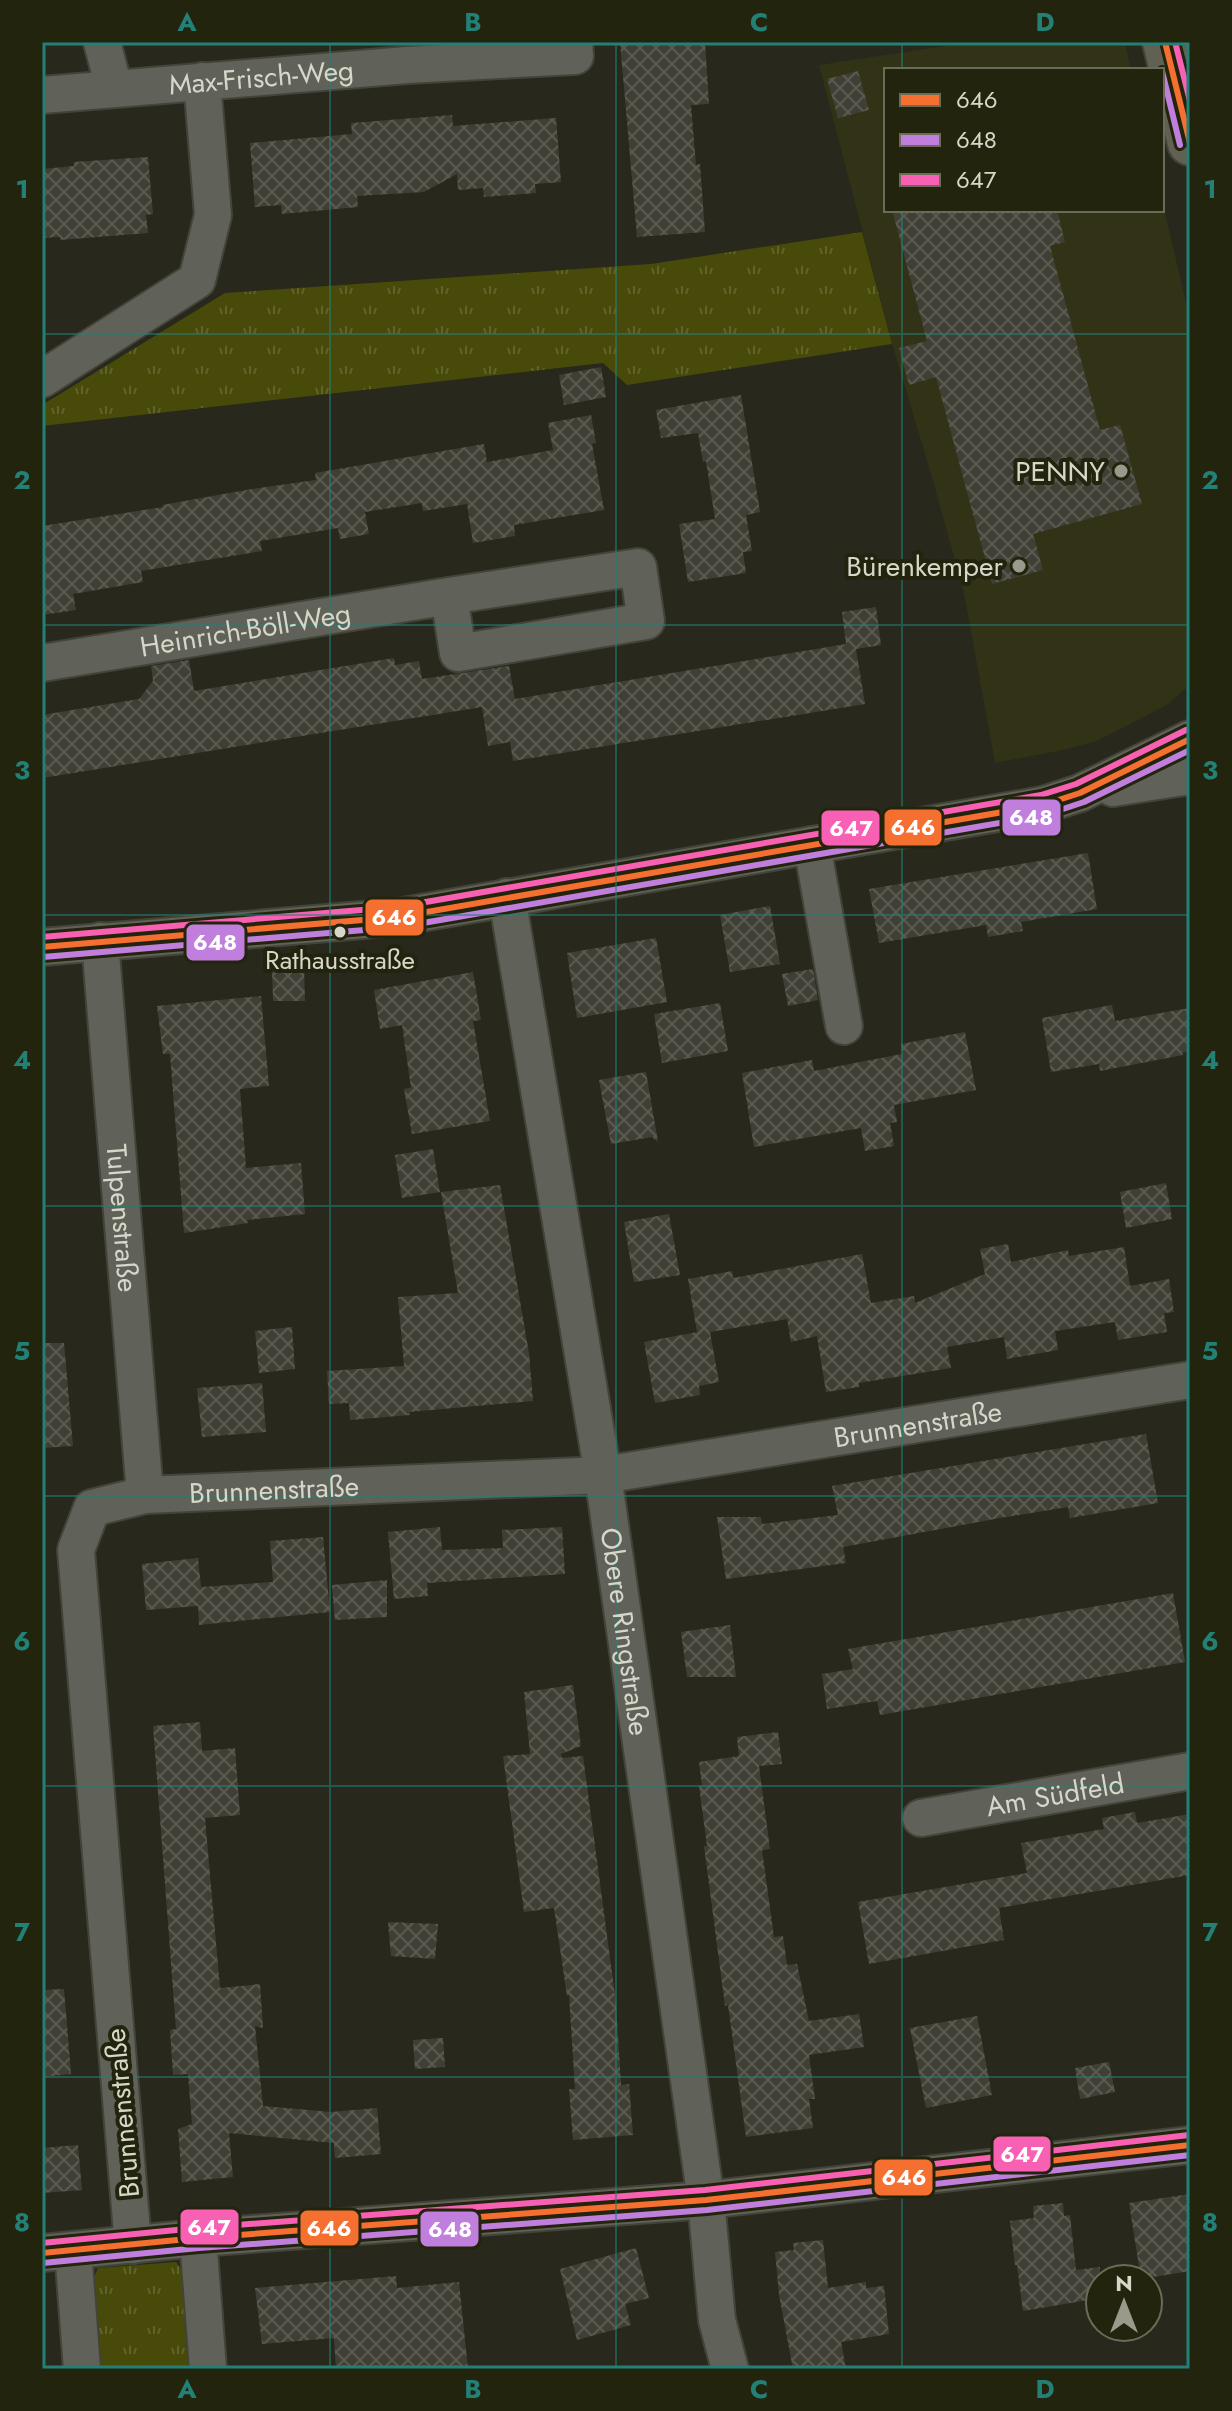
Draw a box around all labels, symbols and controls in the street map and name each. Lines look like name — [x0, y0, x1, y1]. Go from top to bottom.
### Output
text: A — [176, 3, 197, 41]
text: B — [464, 3, 482, 41]
text: C — [750, 3, 768, 41]
text: D — [1035, 3, 1055, 41]
street label: Max-Frisch-Weg — [167, 49, 355, 105]
legend — [884, 68, 1164, 212]
text: 646 — [956, 82, 998, 117]
text: 648 — [956, 122, 997, 157]
text: 647 — [956, 162, 997, 197]
text: 1 — [15, 170, 29, 208]
text: 1 — [1203, 170, 1217, 208]
place label: PENNY — [1015, 451, 1105, 492]
text: 2 — [13, 461, 31, 499]
text: 2 — [1201, 461, 1219, 499]
marker: PENNY — [1112, 462, 1130, 480]
place label: Bürenkemper — [846, 546, 1003, 587]
marker: Bürenkemper — [1010, 557, 1028, 575]
street label: Heinrich-Böll-Weg — [137, 593, 354, 668]
text: 3 — [14, 751, 30, 789]
text: 3 — [1202, 751, 1218, 789]
line badge: 648 — [1001, 798, 1062, 837]
text: 648 — [1009, 801, 1053, 833]
line badge: 646 — [883, 808, 943, 847]
line badge: 647 — [820, 809, 881, 847]
text: 646 — [891, 811, 935, 843]
text: 647 — [829, 812, 873, 844]
line badge: 646 — [364, 898, 425, 937]
text: 646 — [372, 901, 416, 933]
line badge: 648 — [185, 923, 246, 962]
marker: Rathausstraße — [332, 924, 348, 940]
text: 648 — [193, 926, 237, 958]
place label: Rathausstraße — [265, 941, 415, 979]
text: 4 — [13, 1041, 31, 1079]
text: 4 — [1201, 1041, 1219, 1079]
street label: Tulpenstraße — [96, 1143, 148, 1294]
text: 5 — [14, 1332, 30, 1370]
text: 5 — [1202, 1332, 1218, 1370]
street label: Brunnenstraße — [831, 1391, 1005, 1458]
street label: Brunnenstraße — [188, 1466, 360, 1514]
street label: Obere Ringstraße — [590, 1525, 660, 1738]
text: 6 — [13, 1622, 31, 1660]
text: 6 — [1201, 1622, 1219, 1660]
street label: Am Südfeld — [983, 1763, 1127, 1827]
text: 7 — [14, 1913, 30, 1951]
text: 7 — [1202, 1913, 1218, 1951]
street label: Brunnenstraße — [95, 2027, 150, 2199]
line badge: 647 — [992, 2135, 1052, 2173]
text: 647 — [1000, 2138, 1044, 2170]
line badge: 646 — [873, 2158, 934, 2197]
text: 646 — [882, 2161, 926, 2193]
text: 8 — [14, 2203, 30, 2241]
text: 8 — [1202, 2203, 1218, 2241]
line badge: 647 — [179, 2208, 240, 2246]
line badge: 646 — [299, 2209, 360, 2247]
line badge: 648 — [419, 2210, 480, 2248]
text: 647 — [187, 2211, 231, 2243]
text: 646 — [307, 2212, 351, 2244]
text: 648 — [428, 2213, 472, 2245]
north arrow — [1084, 2263, 1164, 2343]
text: N — [1115, 2267, 1133, 2299]
text: A — [176, 2370, 197, 2408]
text: B — [464, 2370, 482, 2408]
text: C — [750, 2370, 768, 2408]
text: D — [1035, 2370, 1055, 2408]

